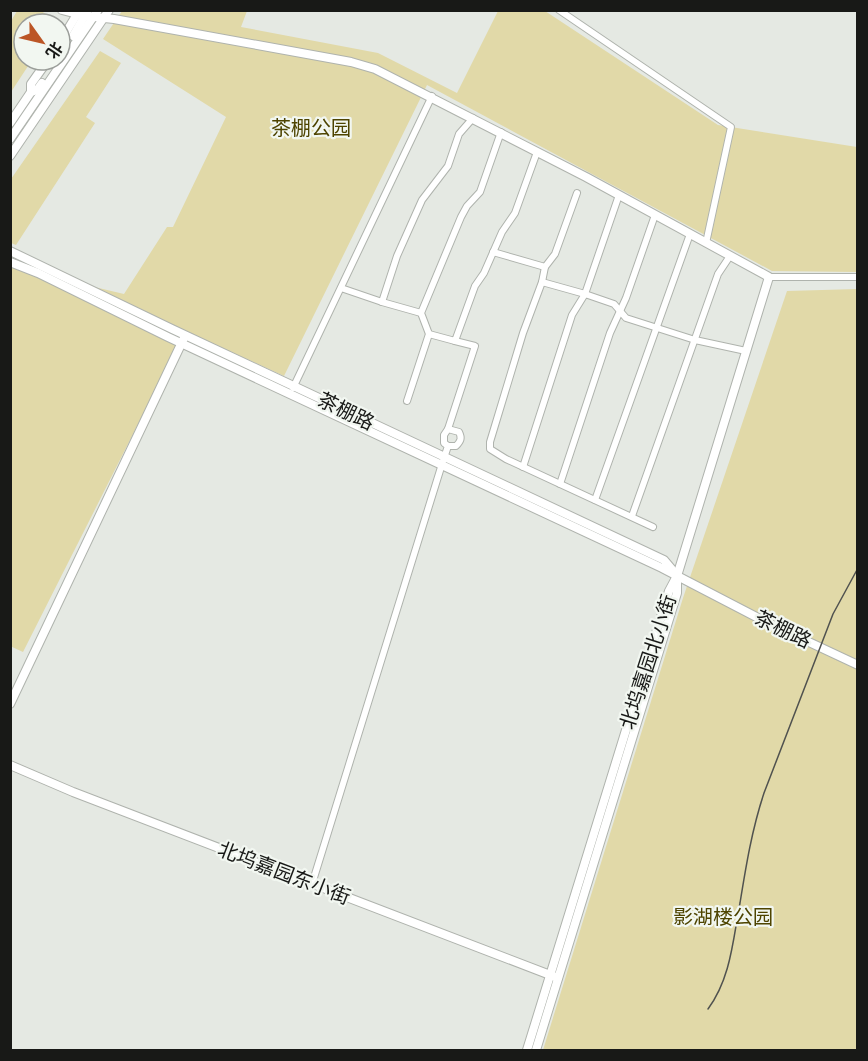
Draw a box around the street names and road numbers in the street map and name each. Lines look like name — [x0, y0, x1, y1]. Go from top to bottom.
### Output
street label: 茶棚路 — [314, 387, 378, 435]
street label: 北坞嘉园北小街 — [615, 592, 681, 732]
street label: 茶棚路 — [751, 605, 815, 653]
street label: 北坞嘉园东小街 — [214, 837, 354, 909]

